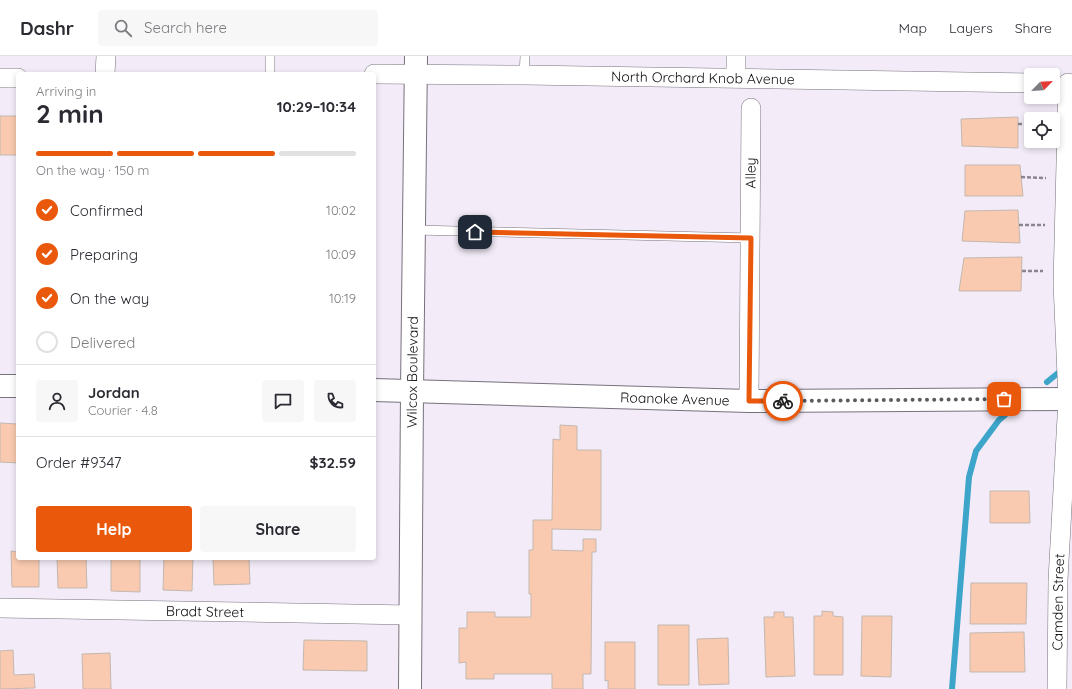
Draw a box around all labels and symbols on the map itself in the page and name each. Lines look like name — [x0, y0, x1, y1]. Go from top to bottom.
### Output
street label: North Orchard Knob Avenue — [611, 67, 795, 88]
north arrow — [1024, 68, 1060, 104]
street label: Alley — [741, 157, 760, 189]
pin — [458, 215, 492, 249]
street label: Wilcox Boulevard — [403, 316, 422, 428]
courier — [763, 381, 803, 421]
pin — [987, 382, 1021, 416]
street label: Roanoke Avenue — [620, 388, 730, 409]
street label: Camden Street — [1048, 553, 1068, 651]
street label: Bradt Street — [166, 602, 244, 621]

